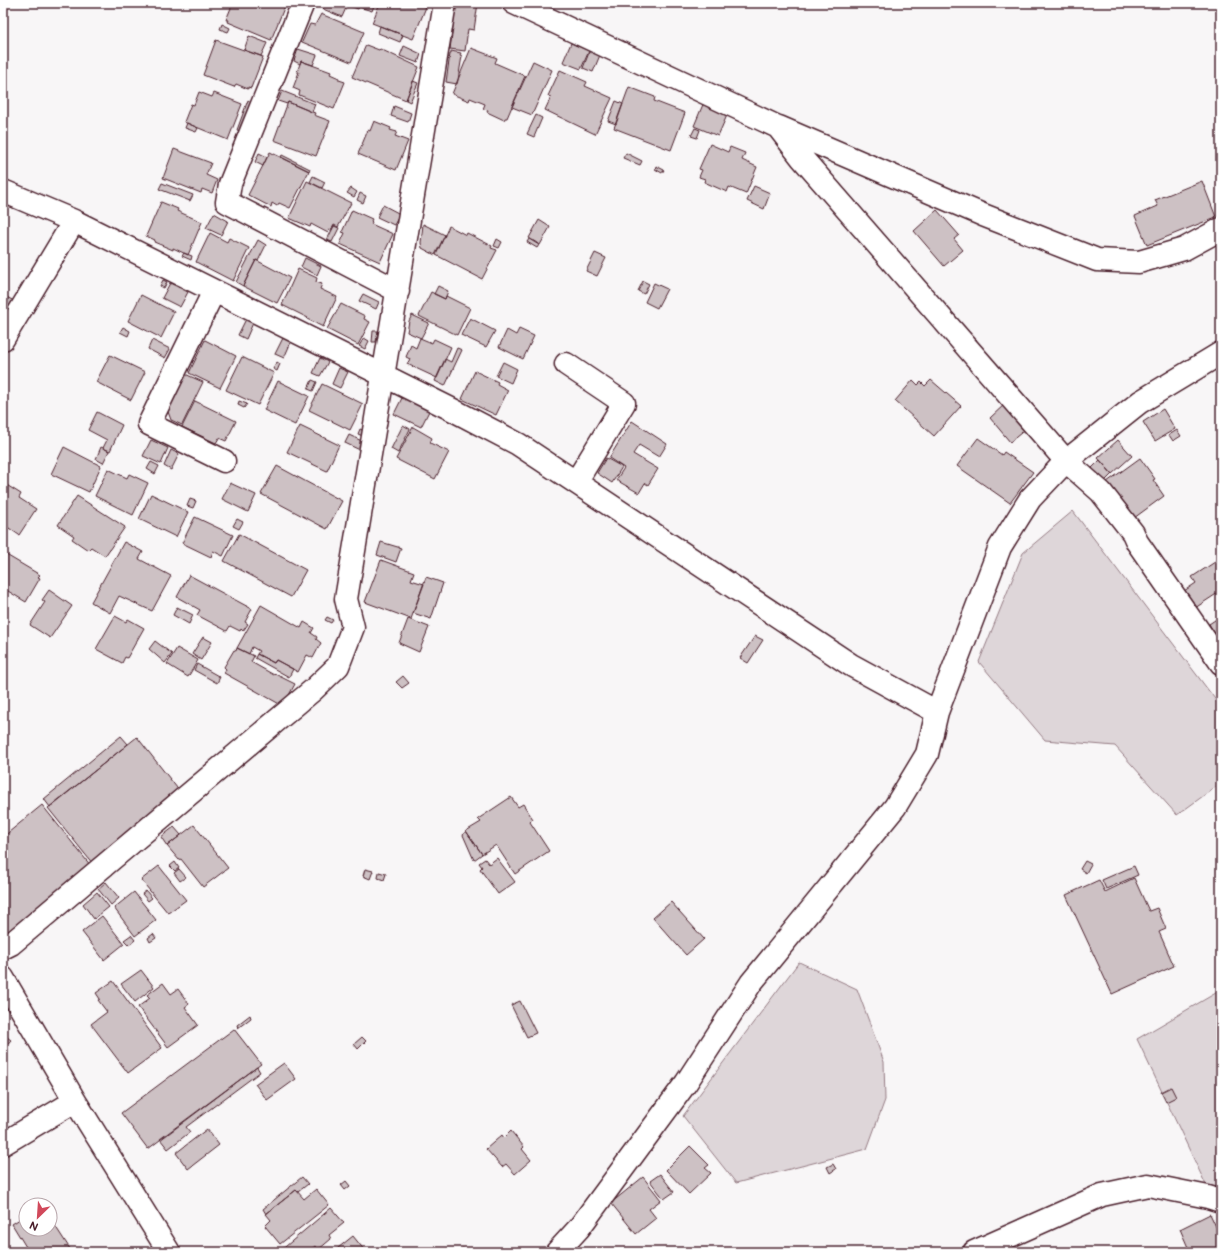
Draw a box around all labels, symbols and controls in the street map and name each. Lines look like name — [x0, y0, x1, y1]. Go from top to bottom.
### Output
north arrow — [18, 1197, 58, 1237]
text: N — [27, 1218, 40, 1233]

